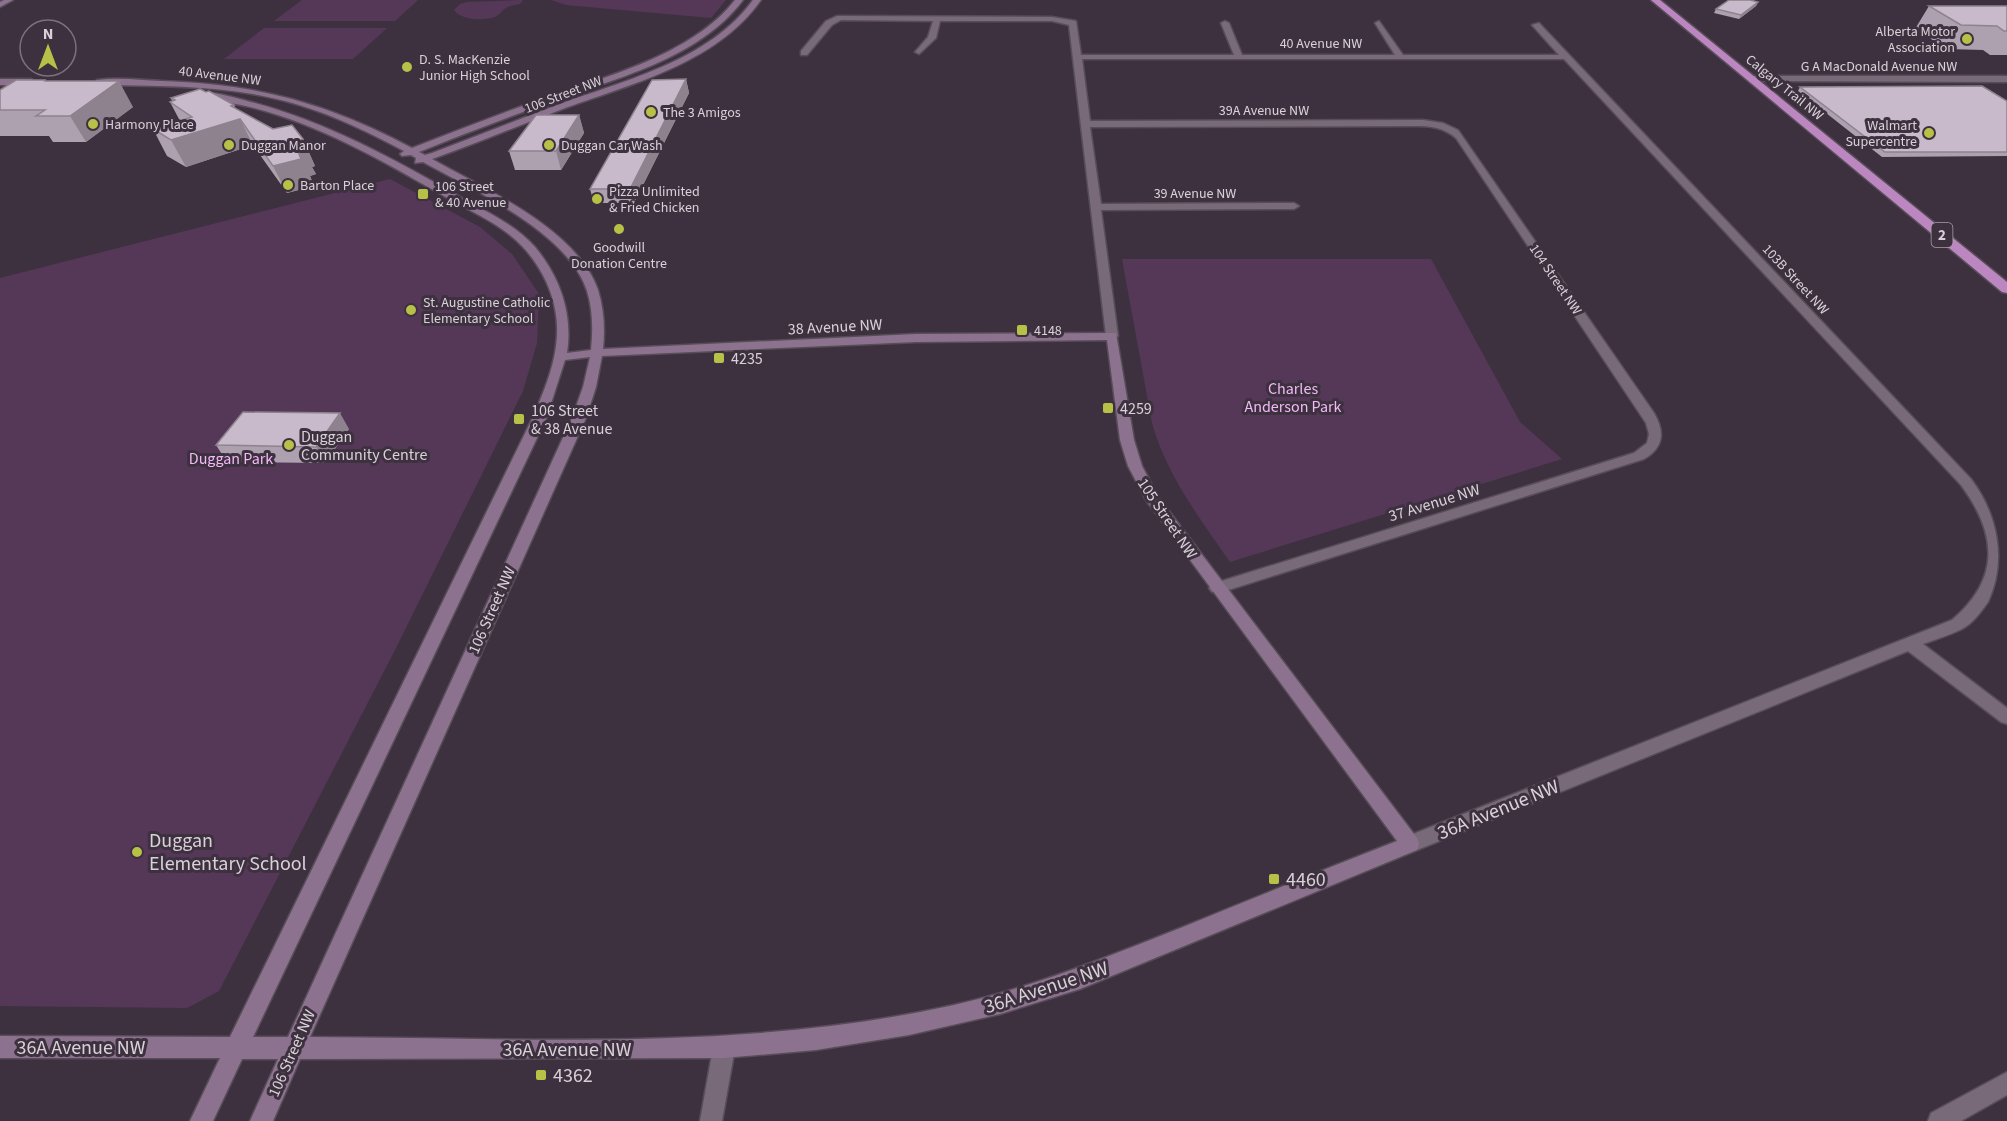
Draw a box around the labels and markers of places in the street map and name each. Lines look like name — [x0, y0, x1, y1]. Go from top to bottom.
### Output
place label: Alberta Motor Association — [1875, 22, 1955, 58]
marker: Alberta Motor Association — [1960, 32, 1974, 46]
place label: D. S. MacKenzie Junior High School — [419, 50, 530, 86]
marker: D. S. MacKenzie Junior High School — [400, 60, 414, 74]
place label: The 3 Amigos — [663, 103, 741, 123]
marker: The 3 Amigos — [644, 105, 658, 119]
place label: Harmony Place — [105, 115, 194, 135]
place label: Walmart Supercentre — [1845, 116, 1917, 152]
marker: Harmony Place — [86, 117, 100, 131]
marker: Walmart Supercentre — [1922, 126, 1936, 140]
place label: Duggan Manor — [241, 136, 326, 156]
place label: Duggan Car Wash — [561, 136, 663, 156]
marker: Duggan Manor — [222, 138, 236, 152]
marker: Duggan Car Wash — [542, 138, 556, 152]
place label: Barton Place — [300, 176, 374, 196]
place label: 106 Street & 40 Avenue — [435, 177, 506, 213]
marker: Barton Place — [281, 178, 295, 192]
place label: Pizza Unlimited & Fried Chicken — [609, 182, 700, 218]
marker: 106 Street & 40 Avenue — [416, 187, 430, 201]
marker: Pizza Unlimited & Fried Chicken — [590, 192, 604, 206]
marker: Goodwill Donation Centre — [612, 222, 626, 236]
place label: Goodwill Donation Centre — [571, 238, 667, 274]
place label: St. Augustine Catholic Elementary School — [423, 293, 551, 329]
marker: St. Augustine Catholic Elementary School — [404, 303, 418, 317]
place label: 4148 — [1034, 321, 1062, 341]
marker: 4148 — [1015, 323, 1029, 337]
place label: 4235 — [731, 348, 763, 370]
marker: 4235 — [712, 351, 726, 365]
place label: 4259 — [1120, 398, 1152, 420]
place label: 106 Street & 38 Avenue — [531, 400, 612, 440]
marker: 4259 — [1101, 401, 1115, 415]
marker: 106 Street & 38 Avenue — [512, 412, 526, 426]
place label: Duggan Community Centre — [301, 426, 427, 466]
marker: Duggan Community Centre — [282, 438, 296, 452]
place label: Duggan Elementary School — [149, 827, 307, 878]
marker: Duggan Elementary School — [130, 845, 144, 859]
place label: 4460 — [1286, 866, 1326, 894]
marker: 4460 — [1267, 872, 1281, 886]
place label: 4362 — [553, 1062, 593, 1090]
marker: 4362 — [534, 1068, 548, 1082]

